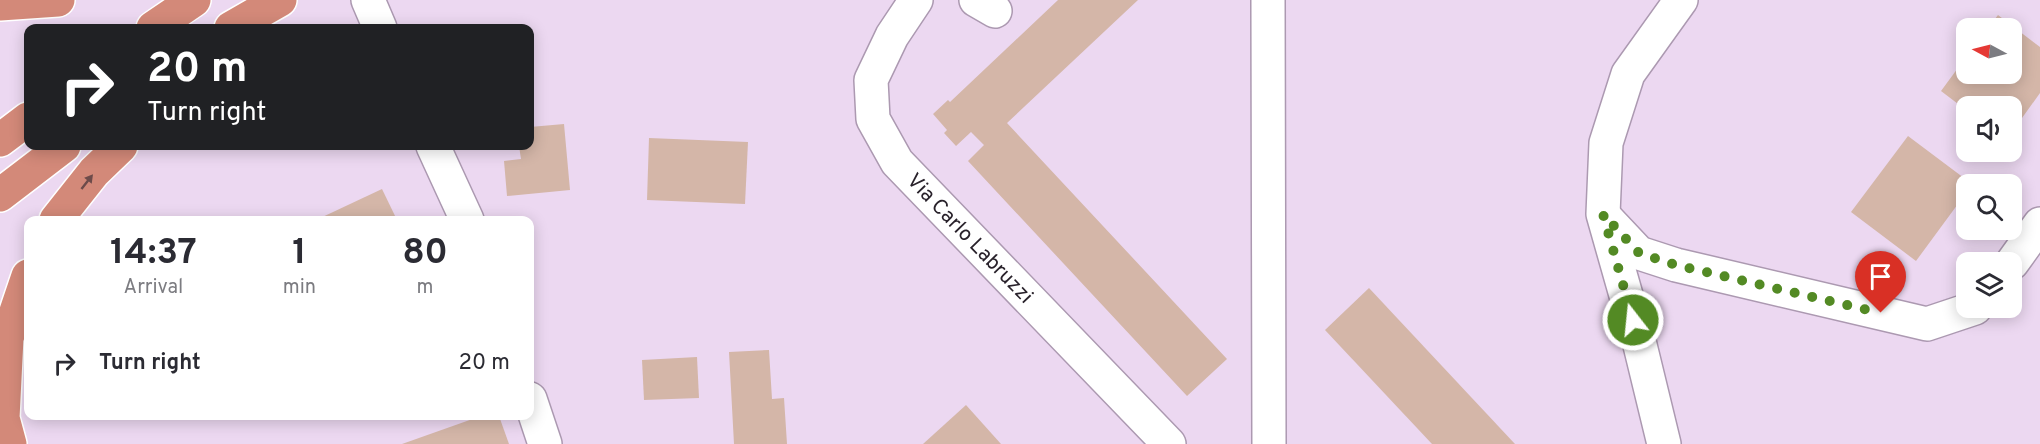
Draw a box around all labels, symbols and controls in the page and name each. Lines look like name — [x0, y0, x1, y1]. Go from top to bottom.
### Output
north arrow — [1956, 18, 2022, 84]
map controls — [1956, 18, 2022, 318]
text: 20 m — [147, 44, 248, 97]
icon: right — [48, 48, 126, 126]
text: Turn right — [147, 96, 266, 130]
button: sound — [1956, 96, 2022, 162]
street label: Via Carlo Labruzzi — [900, 168, 1038, 310]
one-way arrow — [80, 174, 92, 189]
button: search — [1956, 174, 2022, 240]
text: 14:37 — [110, 231, 197, 277]
text: 1 — [292, 231, 307, 277]
text: 80 — [402, 231, 448, 277]
pin — [1855, 251, 1906, 313]
button: layers — [1956, 252, 2022, 318]
icon: arrive — [1864, 260, 1897, 293]
text: Arrival — [124, 275, 183, 301]
text: min — [283, 275, 316, 301]
text: m — [417, 275, 434, 301]
position arrow — [1601, 288, 1665, 352]
icon: right — [48, 347, 81, 380]
text: Turn right — [99, 350, 201, 377]
text: 20 m — [459, 350, 510, 377]

